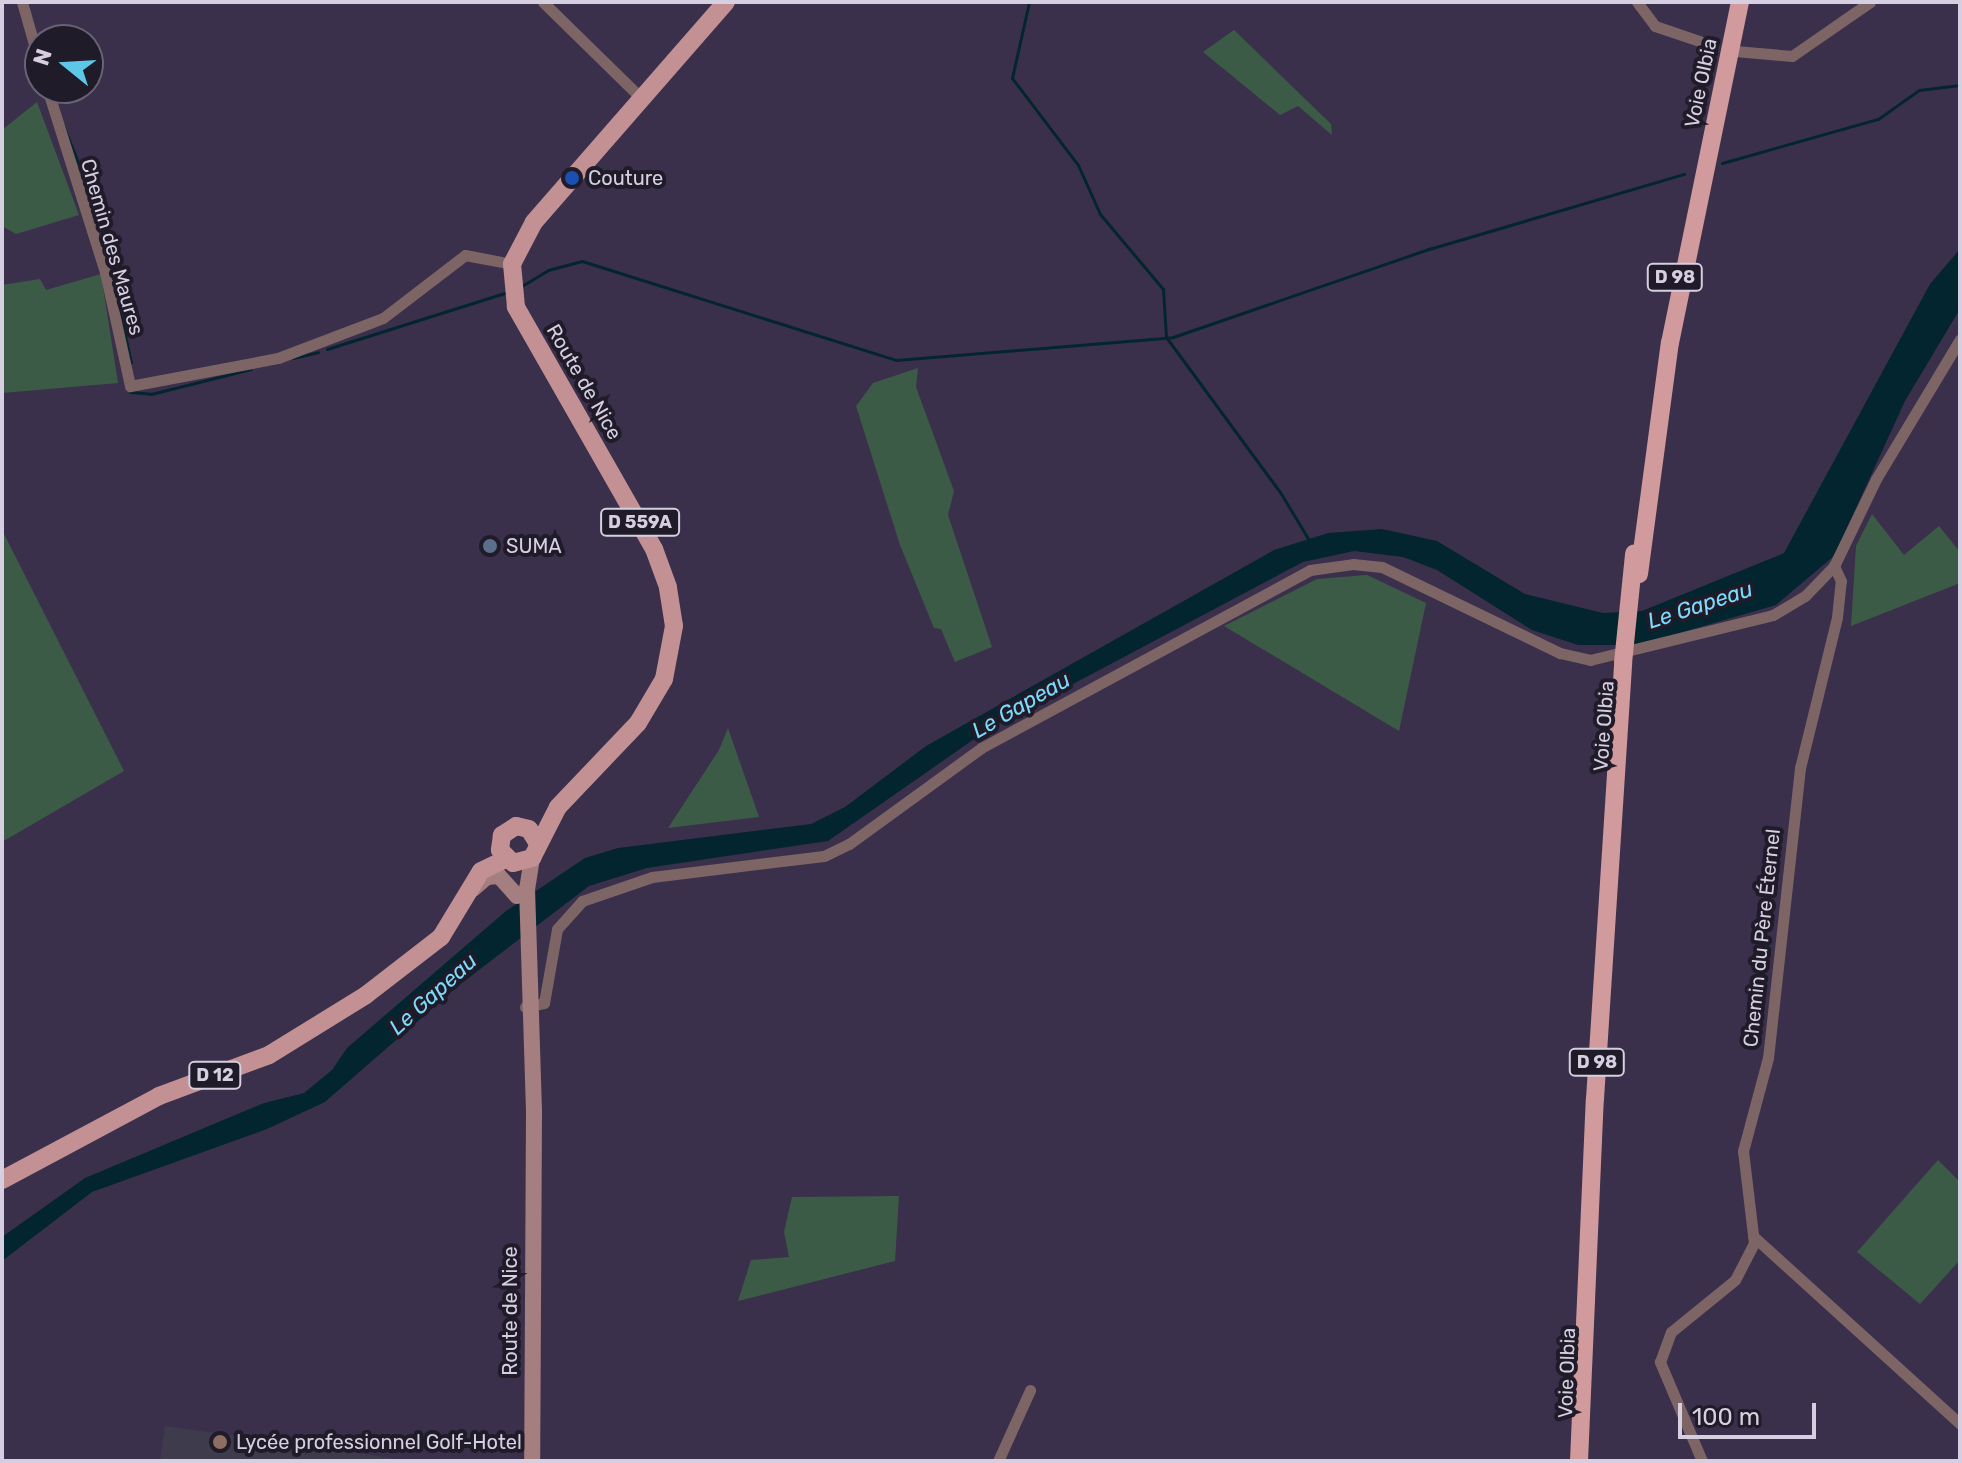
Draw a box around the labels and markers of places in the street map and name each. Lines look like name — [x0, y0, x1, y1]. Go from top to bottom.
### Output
place label: Couture — [588, 166, 663, 190]
marker: Couture — [563, 169, 581, 187]
place label: SUMA — [506, 534, 562, 558]
marker: SUMA — [481, 537, 499, 555]
place label: Lycée professionnel Golf-Hotel — [236, 1430, 522, 1454]
marker: Lycée professionnel Golf-Hotel — [211, 1433, 229, 1451]

